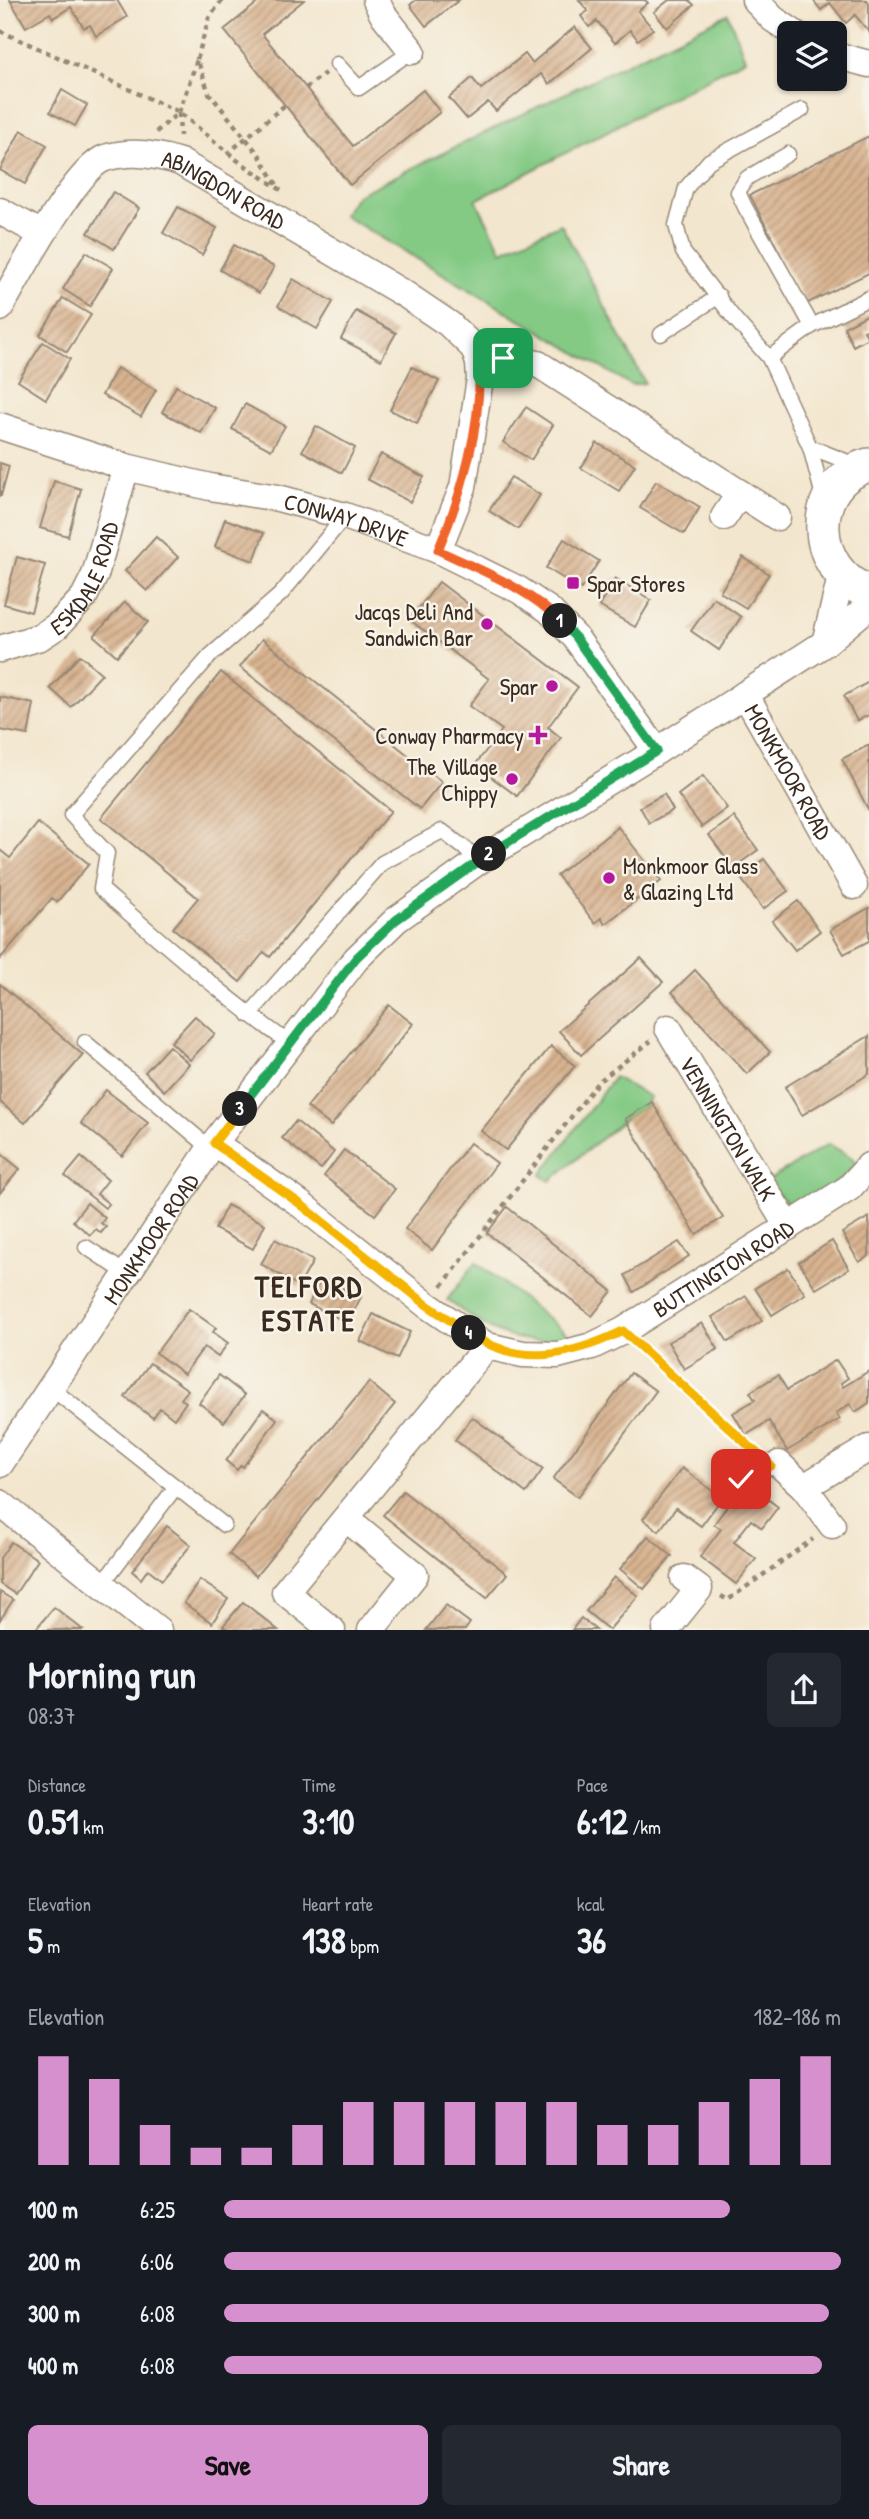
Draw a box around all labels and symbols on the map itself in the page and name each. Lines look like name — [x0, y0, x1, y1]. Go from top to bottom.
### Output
street label: ABINGDON ROAD — [159, 142, 291, 236]
pin — [473, 328, 533, 388]
street label: CONWAY DRIVE — [281, 485, 412, 553]
street label: ESKDALE ROAD — [44, 518, 125, 642]
place label: Spar Stores — [587, 568, 685, 599]
marker: Spar Stores — [565, 575, 581, 591]
place label: Jacqs Deli And Sandwich Bar — [355, 596, 473, 653]
pin: 1 — [542, 604, 578, 638]
marker: Jacqs Deli And Sandwich Bar — [479, 616, 495, 632]
place label: Spar — [500, 671, 538, 702]
marker: Spar — [544, 678, 560, 694]
street label: MONKMOOR ROAD — [738, 698, 840, 845]
place label: Conway Pharmacy — [375, 720, 524, 751]
marker: Conway Pharmacy — [530, 727, 546, 743]
place label: The Village Chippy — [407, 751, 498, 808]
marker: The Village Chippy — [504, 771, 520, 787]
pin: 2 — [472, 836, 506, 872]
place label: Monkmoor Glass & Glazing Ltd — [623, 850, 758, 907]
marker: Monkmoor Glass & Glazing Ltd — [601, 870, 617, 886]
street label: VENNINGTON WALK — [673, 1050, 784, 1206]
pin: 3 — [222, 1092, 258, 1126]
street label: MONKMOOR ROAD — [95, 1167, 205, 1310]
street label: BUTTINGTON ROAD — [646, 1212, 799, 1324]
district label: TELFORD ESTATE — [254, 1266, 363, 1340]
pin: 4 — [452, 1316, 486, 1350]
pin — [711, 1449, 771, 1509]

